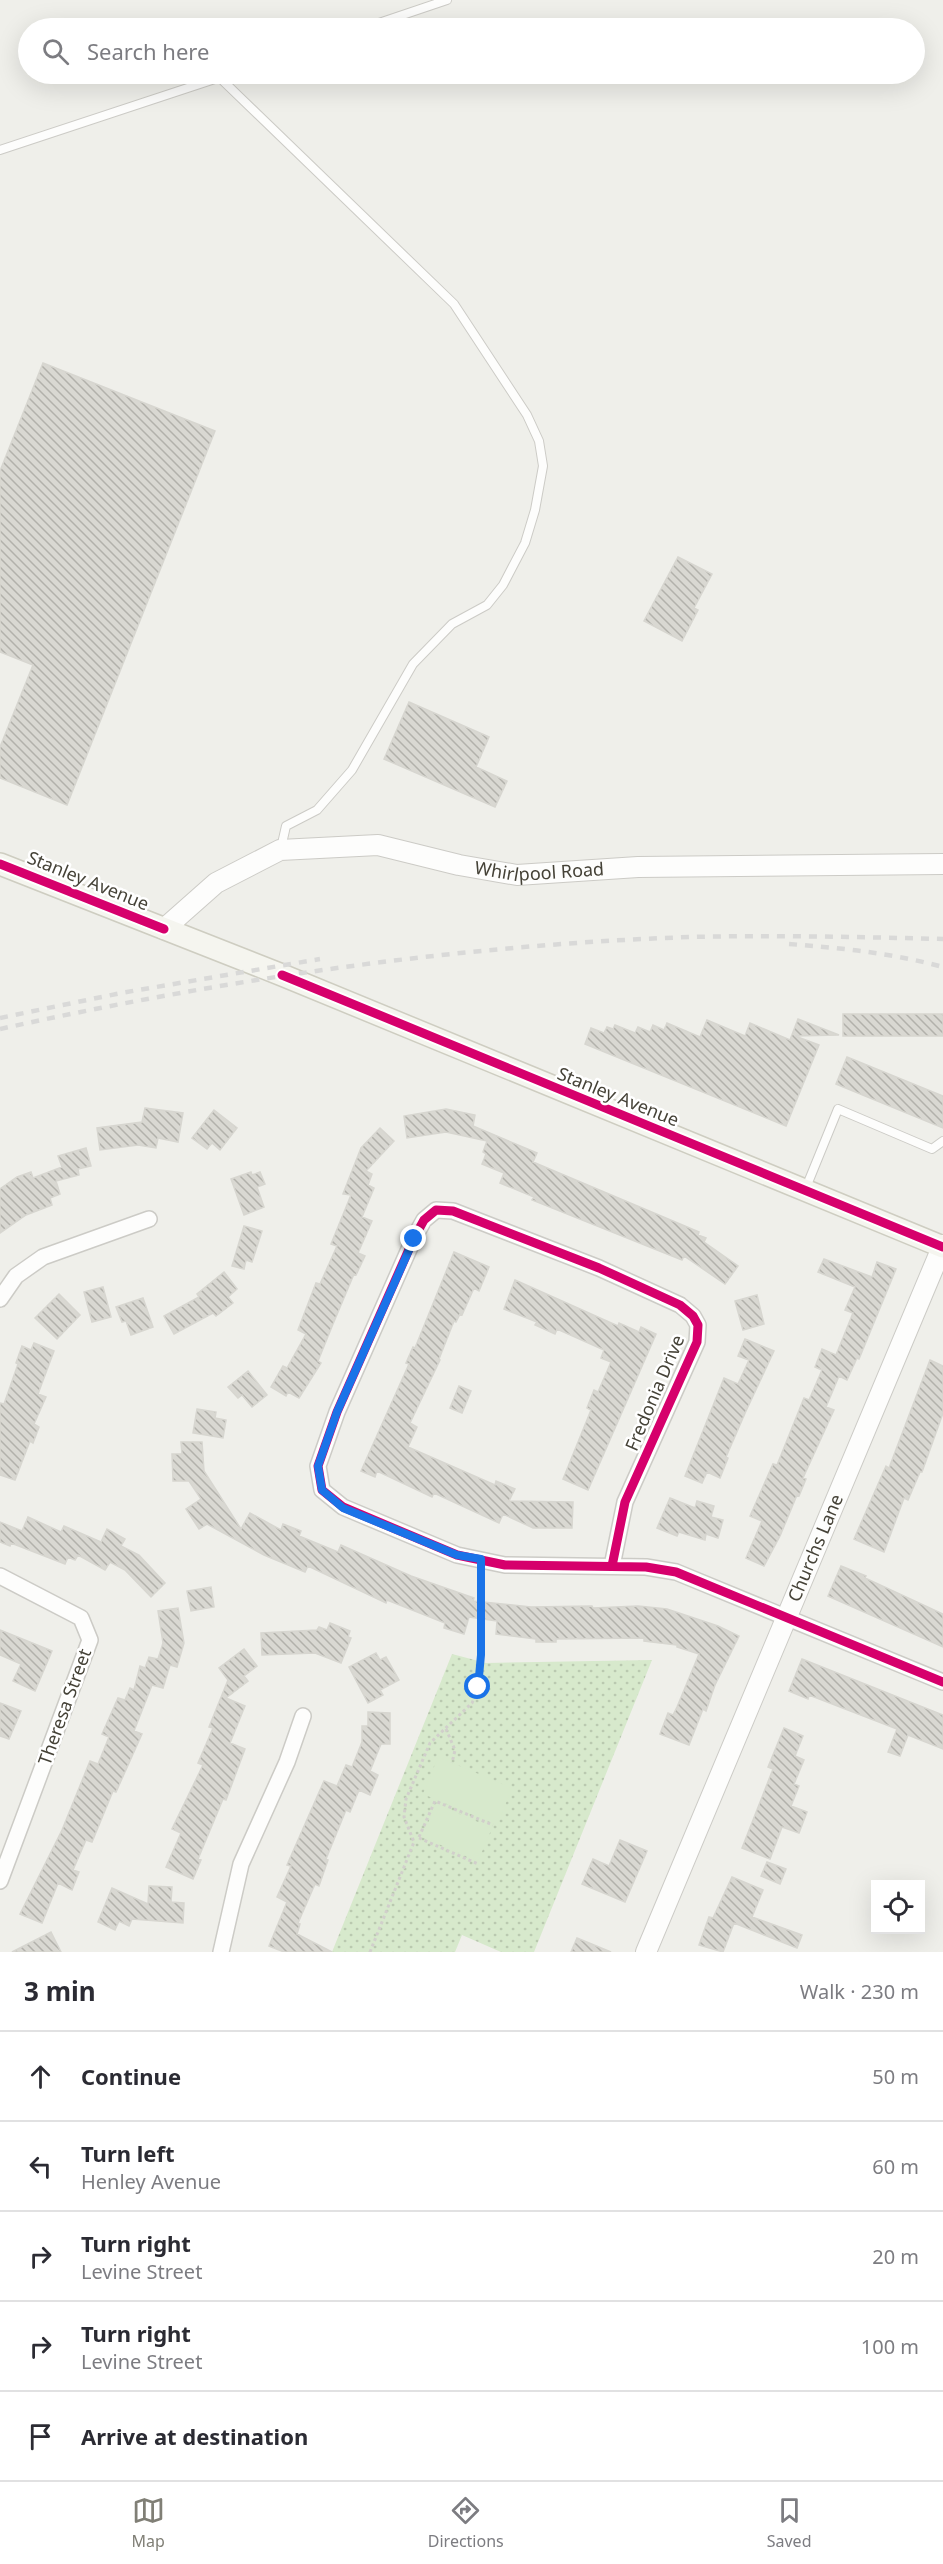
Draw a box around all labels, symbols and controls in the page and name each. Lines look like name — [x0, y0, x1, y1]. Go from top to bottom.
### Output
search box — [18, 18, 925, 84]
icon: search — [39, 35, 72, 68]
text: Search here — [87, 36, 209, 66]
street label: Stanley Avenue — [24, 845, 153, 915]
street label: Whirlpool Road — [473, 855, 605, 886]
street label: Stanley Avenue — [554, 1061, 683, 1131]
route end — [400, 1225, 426, 1251]
street label: Fredonia Drive — [619, 1331, 689, 1454]
street label: Churchs Lane — [781, 1490, 848, 1605]
street label: Theresa Street — [32, 1645, 96, 1768]
route start — [464, 1673, 490, 1699]
map controls — [871, 1880, 925, 1934]
button: locate — [871, 1880, 925, 1934]
text: 3 min — [24, 1973, 96, 2009]
text: Walk · 230 m — [800, 1978, 919, 2005]
icon: ahead — [24, 2060, 57, 2093]
text: Continue — [81, 2061, 181, 2091]
text: 50 m — [872, 2063, 919, 2090]
text: Turn left — [81, 2138, 175, 2168]
icon: left — [24, 2150, 57, 2183]
text: 60 m — [872, 2153, 919, 2180]
text: Henley Avenue — [81, 2168, 221, 2195]
text: Turn right — [81, 2228, 191, 2258]
icon: right — [24, 2240, 57, 2273]
text: 20 m — [872, 2243, 919, 2270]
text: Levine Street — [81, 2258, 202, 2285]
text: Turn right — [81, 2318, 191, 2348]
icon: right — [24, 2330, 57, 2363]
text: 100 m — [861, 2333, 919, 2360]
text: Levine Street — [81, 2348, 202, 2375]
icon: arrive — [24, 2420, 57, 2453]
text: Arrive at destination — [81, 2421, 308, 2451]
tab: Map — [131, 2494, 165, 2552]
tab: Directions — [428, 2494, 504, 2552]
tab: Saved — [767, 2494, 811, 2552]

